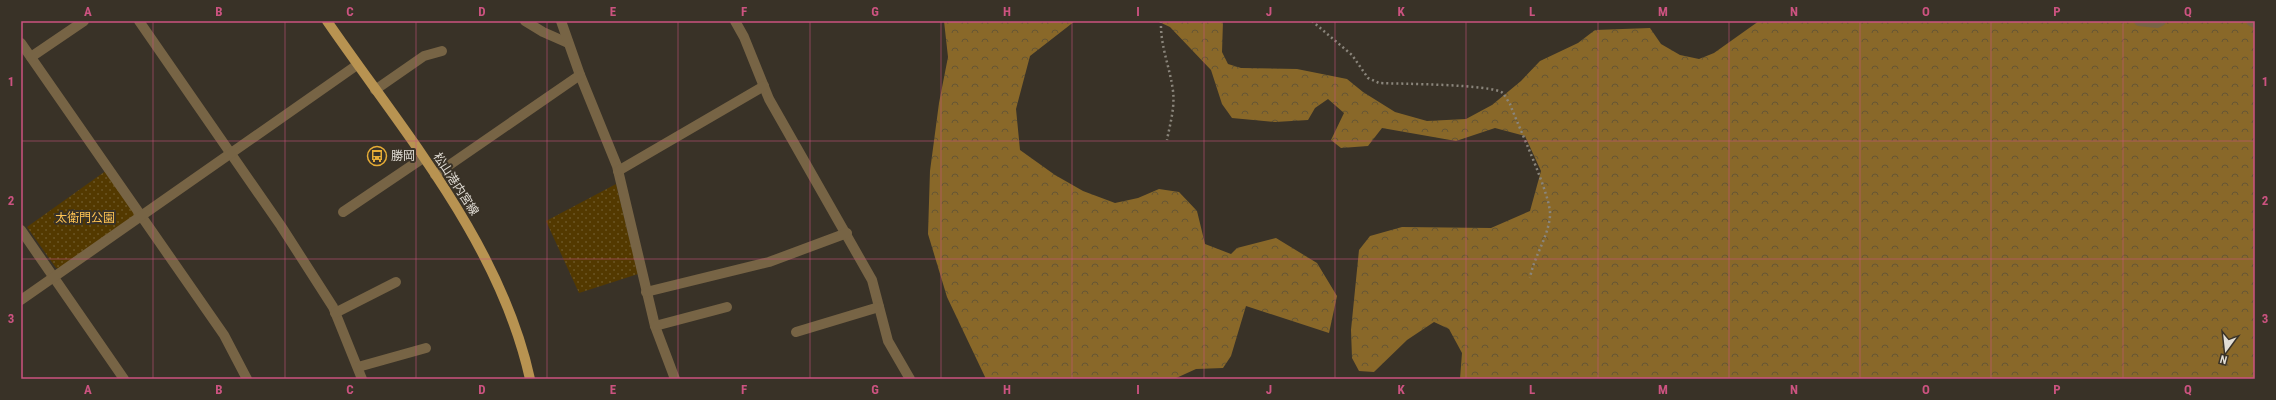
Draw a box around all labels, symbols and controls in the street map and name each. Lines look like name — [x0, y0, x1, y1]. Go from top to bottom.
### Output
text: A — [84, 4, 92, 19]
text: B — [215, 4, 223, 19]
text: C — [346, 4, 354, 19]
text: D — [478, 4, 486, 19]
text: E — [610, 4, 617, 19]
text: F — [741, 4, 747, 19]
text: G — [871, 4, 879, 19]
text: H — [1003, 4, 1011, 19]
text: I — [1136, 4, 1140, 19]
text: J — [1266, 4, 1272, 19]
text: K — [1397, 4, 1405, 19]
text: L — [1529, 4, 1535, 19]
text: M — [1658, 4, 1668, 19]
text: N — [1790, 4, 1798, 19]
text: O — [1922, 4, 1930, 19]
text: P — [2053, 4, 2061, 19]
text: Q — [2184, 4, 2192, 19]
text: 1 — [8, 74, 14, 89]
text: 1 — [2262, 74, 2268, 89]
bus stop icon: 勝岡 — [366, 145, 388, 167]
place label: 勝岡 — [391, 149, 415, 163]
street label: 松山港内宮線 — [431, 150, 481, 218]
text: 2 — [8, 193, 15, 208]
text: 2 — [2262, 193, 2269, 208]
park label: 太衛門公園 — [55, 211, 115, 225]
text: 3 — [8, 311, 14, 326]
text: 3 — [2262, 311, 2268, 326]
north arrow — [2206, 330, 2246, 370]
text: N — [2218, 352, 2228, 366]
text: A — [84, 382, 92, 397]
text: B — [215, 382, 223, 397]
text: C — [346, 382, 354, 397]
text: D — [478, 382, 486, 397]
text: E — [610, 382, 617, 397]
text: F — [741, 382, 747, 397]
text: G — [871, 382, 879, 397]
text: H — [1003, 382, 1011, 397]
text: I — [1136, 382, 1140, 397]
text: J — [1266, 382, 1272, 397]
text: K — [1397, 382, 1405, 397]
text: L — [1529, 382, 1535, 397]
text: M — [1658, 382, 1668, 397]
text: N — [1790, 382, 1798, 397]
text: O — [1922, 382, 1930, 397]
text: P — [2053, 382, 2061, 397]
text: Q — [2184, 382, 2192, 397]

